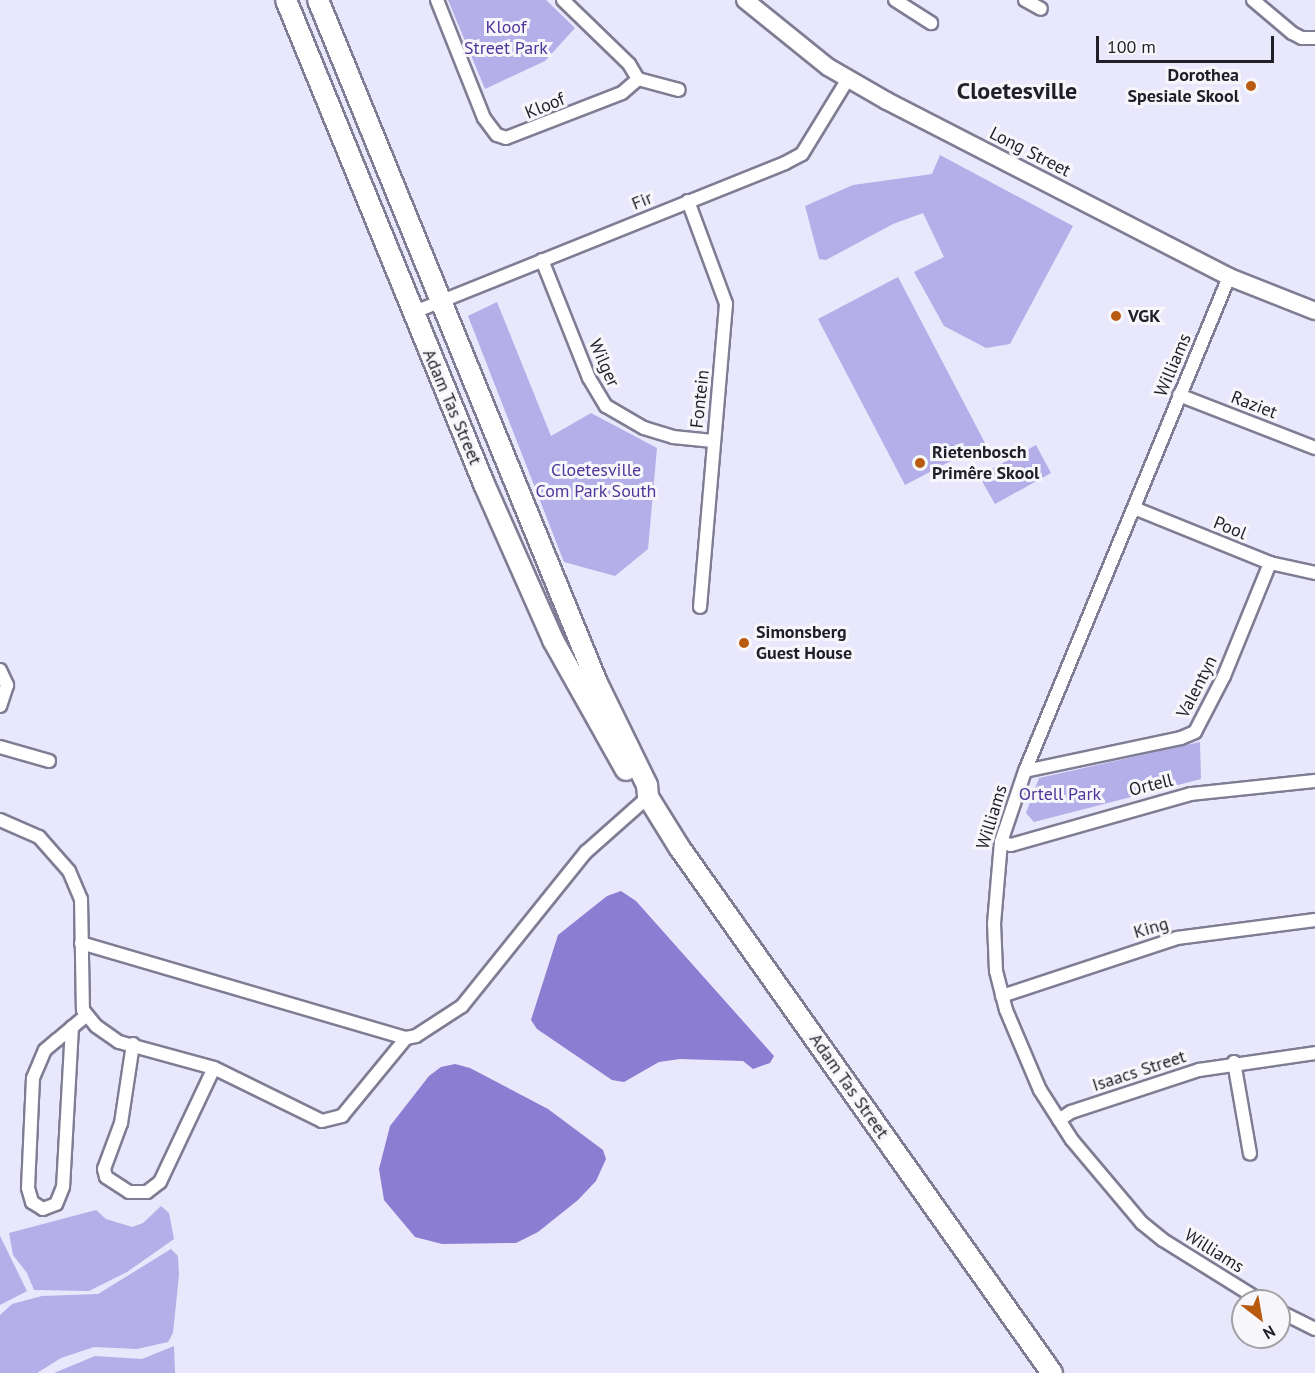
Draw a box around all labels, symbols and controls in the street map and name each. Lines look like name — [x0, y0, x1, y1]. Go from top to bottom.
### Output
park label: Kloof Street Park — [464, 17, 548, 60]
scale bar — [1099, 24, 1278, 62]
text: 100 m — [1107, 35, 1156, 58]
place label: Dorothea Spesiale Skool — [1127, 65, 1239, 107]
district label: Cloetesville — [957, 77, 1077, 105]
marker: Dorothea Spesiale Skool — [1244, 79, 1258, 93]
street label: Kloof — [522, 88, 568, 124]
street label: Long Street — [986, 122, 1074, 182]
street label: Fir — [629, 187, 655, 215]
place label: VGK — [1128, 305, 1160, 327]
marker: VGK — [1109, 309, 1123, 323]
street label: Williams — [1150, 330, 1196, 400]
street label: Wilger — [584, 336, 624, 390]
street label: Adam Tas Street — [418, 346, 486, 468]
street label: Fontein — [686, 369, 714, 429]
street label: Raziet — [1228, 386, 1280, 424]
place label: Rietenbosch Primêre Skool — [932, 442, 1039, 484]
marker: Rietenbosch Primêre Skool — [913, 456, 927, 470]
park label: Cloetesville Com Park South — [535, 460, 657, 502]
street label: Pool — [1210, 512, 1250, 544]
place label: Simonsberg Guest House — [756, 622, 852, 664]
marker: Simonsberg Guest House — [737, 636, 751, 650]
street label: Valentyn — [1172, 652, 1222, 722]
street label: Ortell — [1127, 769, 1175, 801]
street label: Williams — [972, 782, 1012, 852]
park label: Ortell Park — [1019, 783, 1101, 805]
street label: King — [1131, 913, 1171, 943]
street label: Adam Tas Street — [805, 1029, 893, 1143]
street label: Isaacs Street — [1089, 1046, 1189, 1096]
street label: Williams — [1180, 1224, 1248, 1278]
north arrow — [1231, 1289, 1291, 1349]
text: N — [1260, 1321, 1279, 1344]

